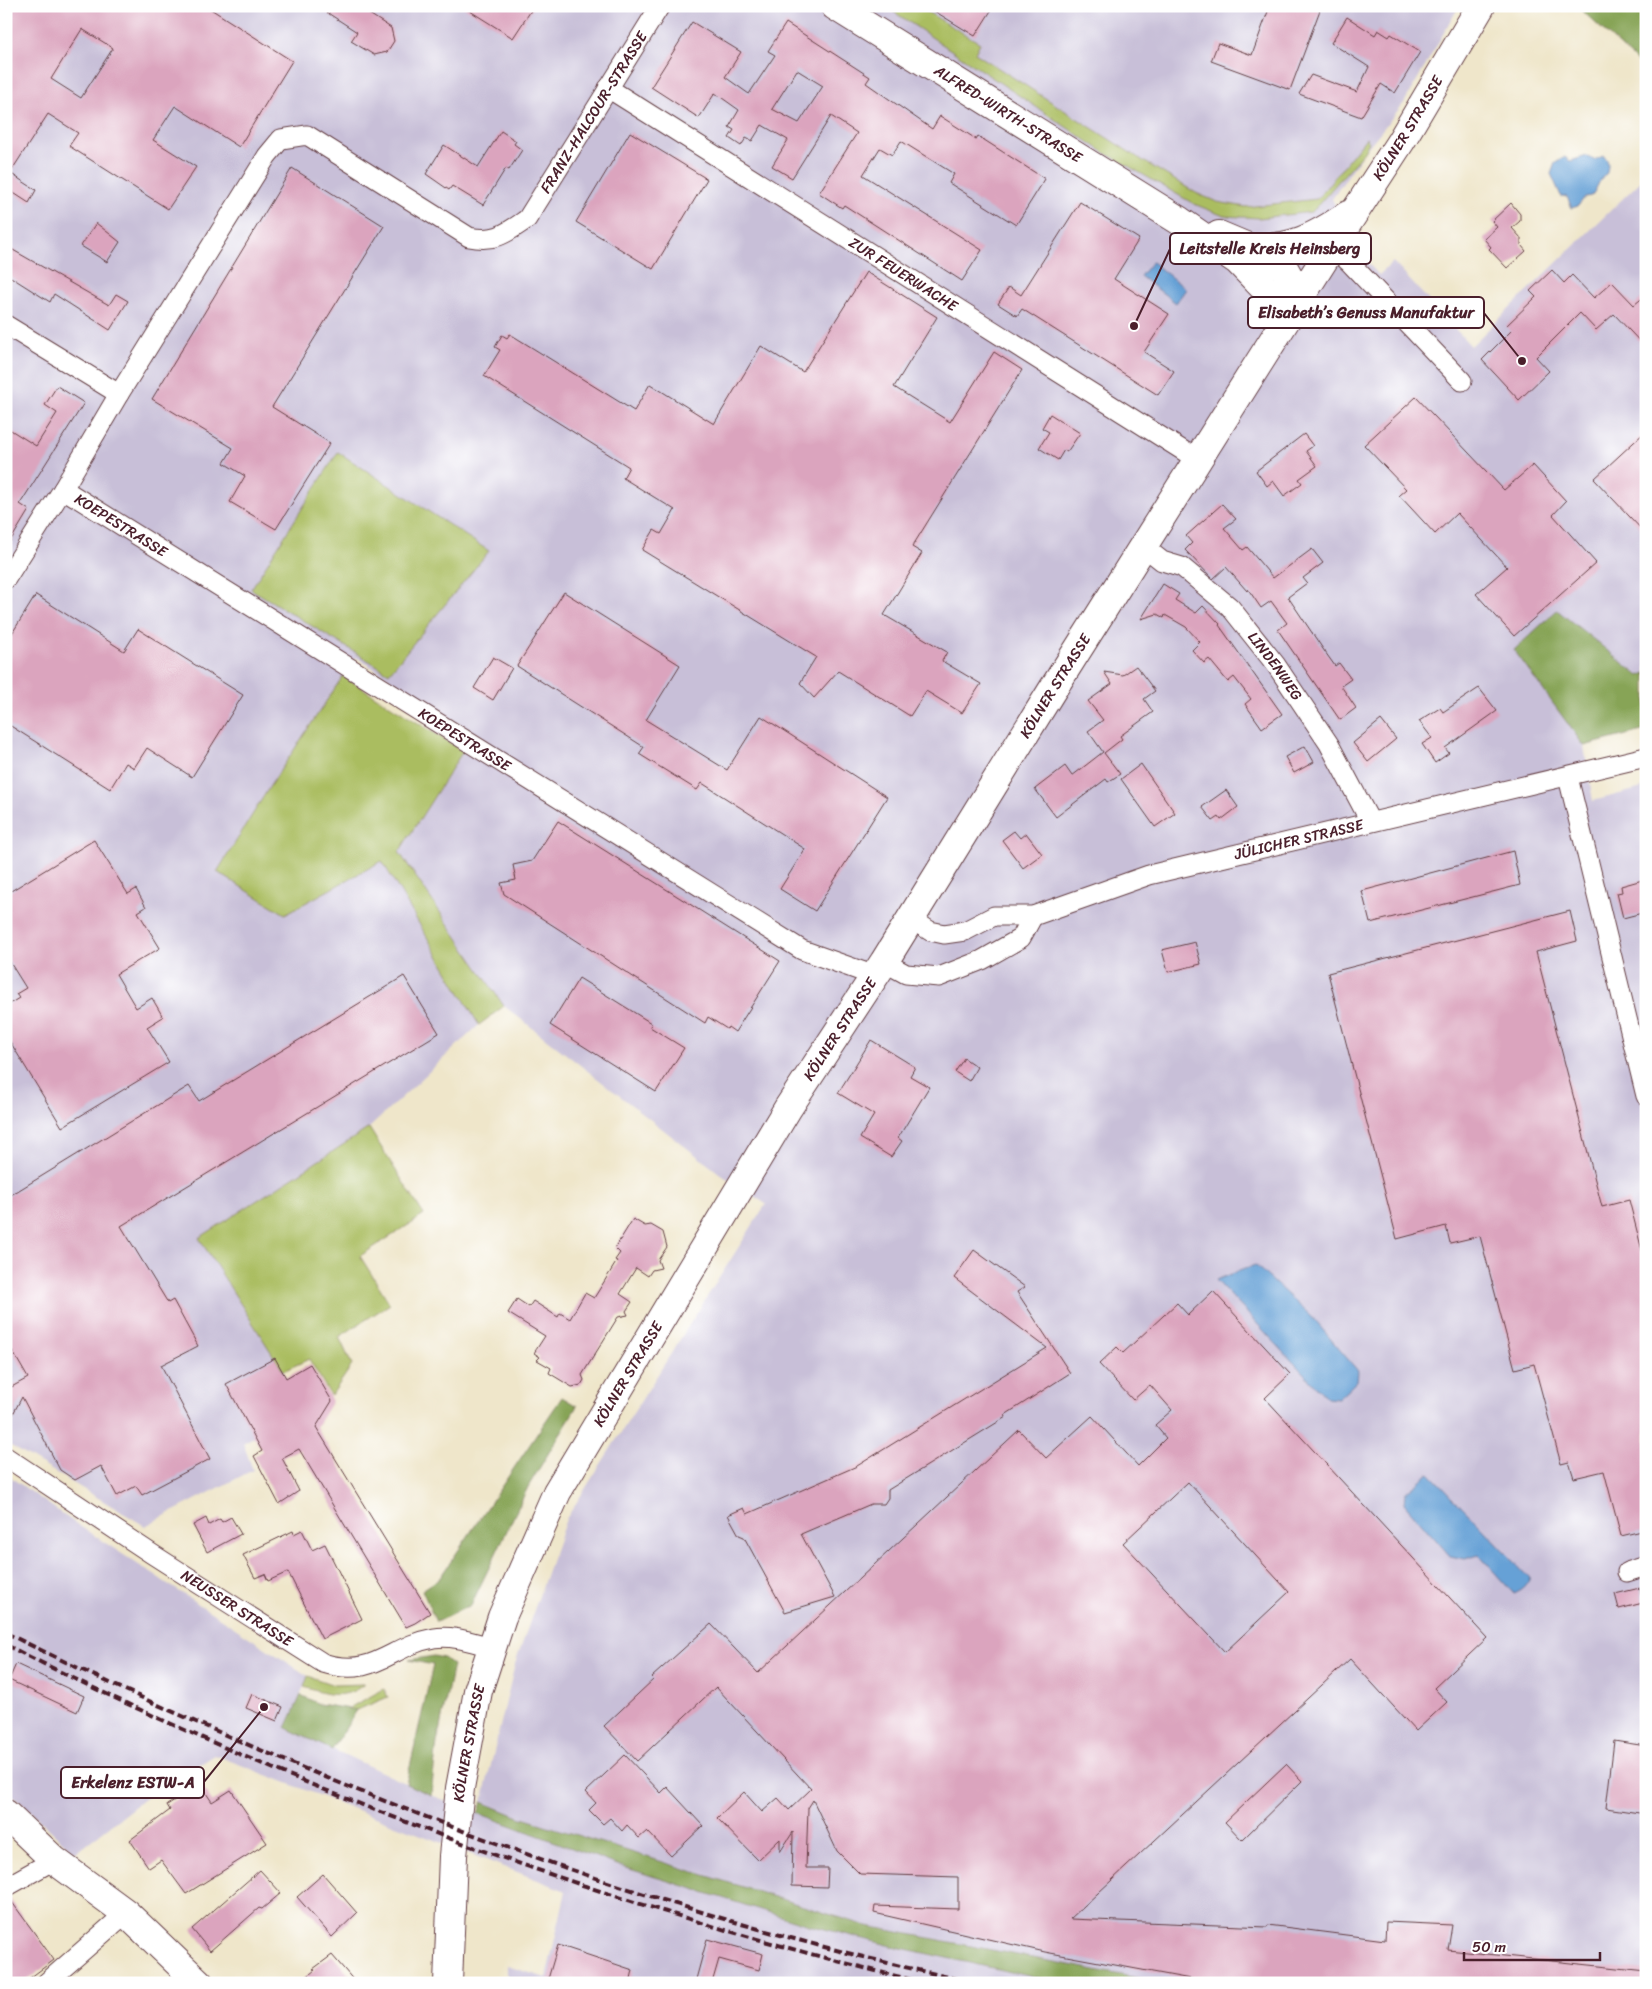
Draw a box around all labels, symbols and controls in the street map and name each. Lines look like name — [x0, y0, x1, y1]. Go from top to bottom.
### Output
street label: FRANZ-HALCOUR-STRASSE — [533, 25, 655, 198]
street label: ALFRED-WIRTH-STRASSE — [928, 57, 1089, 171]
street label: KÖLNER STRASSE — [1365, 69, 1451, 186]
street label: ZUR FEUERWACHE — [843, 230, 964, 319]
callout: Leitstelle Kreis Heinsberg — [1170, 233, 1371, 264]
text: Leitstelle Kreis Heinsberg — [1180, 234, 1360, 263]
callout: Elisabeth’s Genuss Manufaktur — [1248, 297, 1484, 328]
text: Elisabeth’s Genuss Manufaktur — [1258, 298, 1476, 327]
street label: KOEPESTRASSE — [69, 486, 174, 565]
street label: LINDENWEG — [1241, 626, 1309, 706]
street label: KÖLNER STRASSE — [1012, 627, 1099, 743]
street label: KOEPESTRASSE — [413, 701, 518, 779]
street label: JÜLICHER STRASSE — [1231, 811, 1368, 868]
street label: KÖLNER STRASSE — [796, 971, 884, 1086]
street label: KÖLNER STRASSE — [586, 1315, 671, 1432]
street label: NEUSSER STRASSE — [176, 1563, 300, 1655]
street label: KÖLNER STRASSE — [446, 1679, 493, 1803]
callout: Erkelenz ESTW-A — [61, 1767, 204, 1798]
text: Erkelenz ESTW-A — [71, 1768, 195, 1797]
scale bar — [1464, 1929, 1601, 1961]
text: 50 m — [1472, 1934, 1507, 1960]

